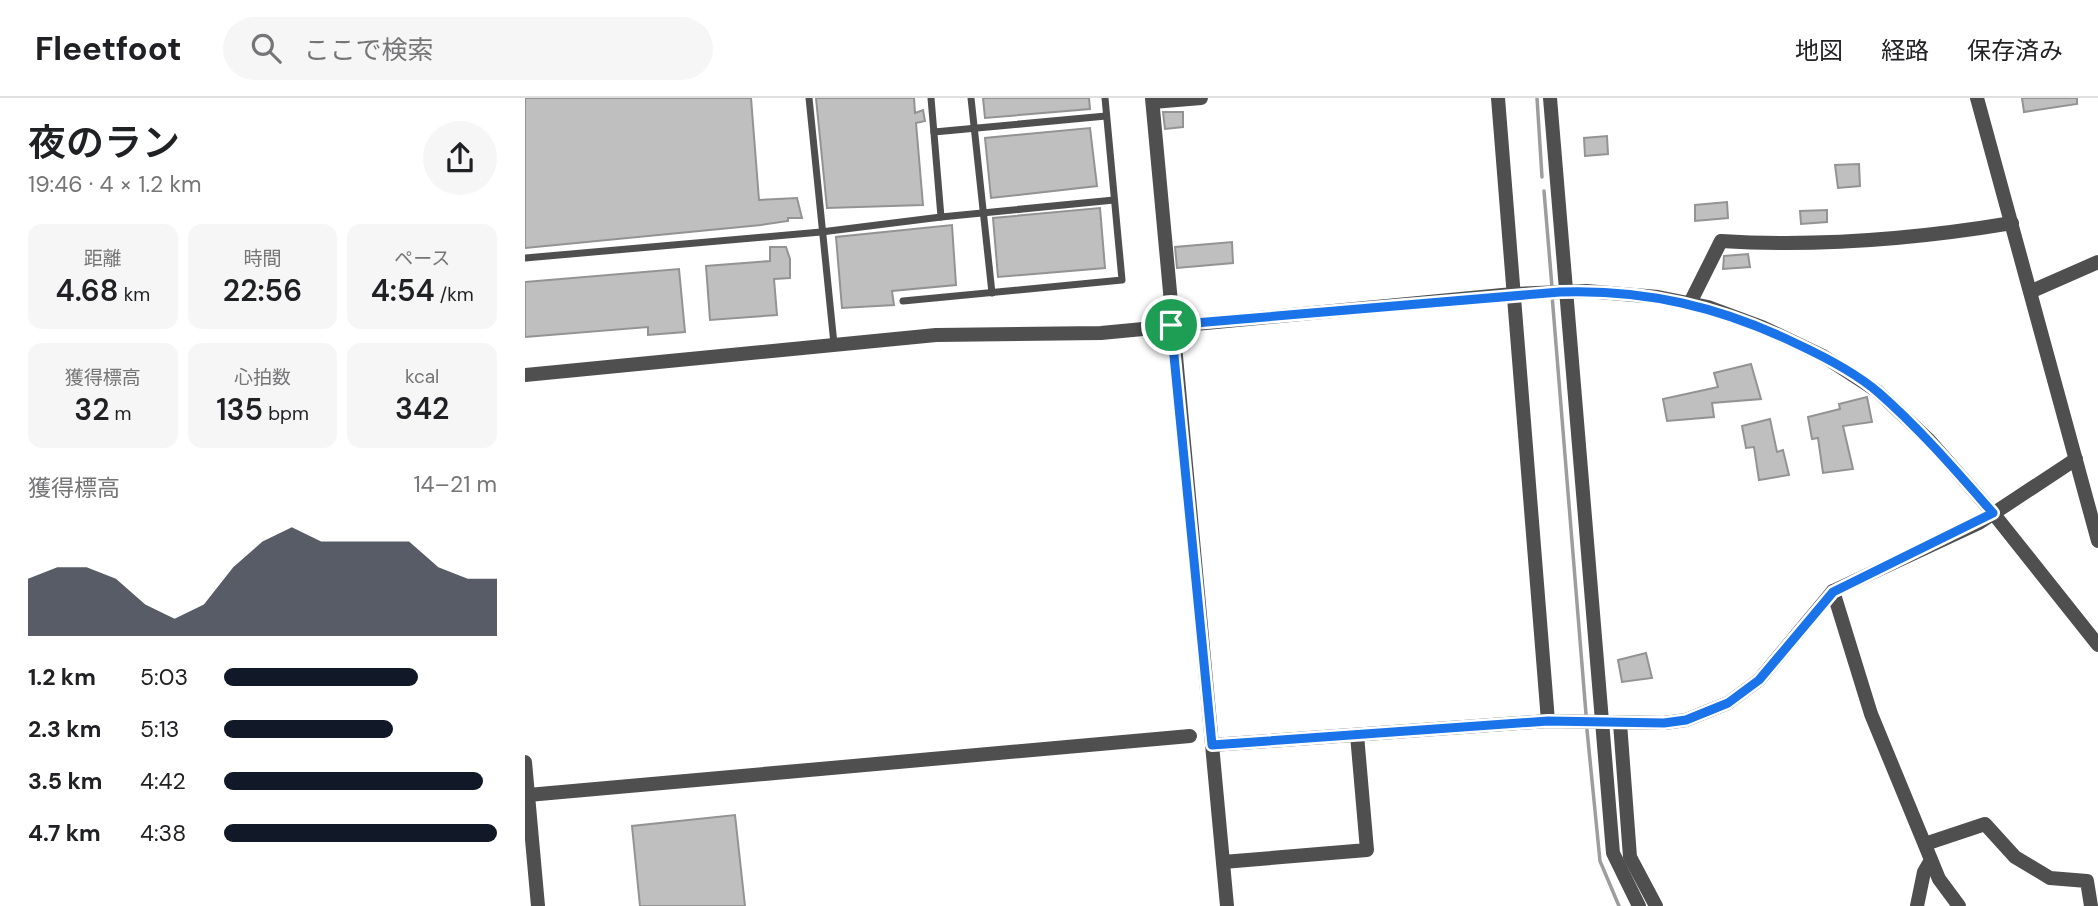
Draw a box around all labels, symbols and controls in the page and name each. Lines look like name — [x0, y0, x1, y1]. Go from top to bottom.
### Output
search box — [223, 17, 713, 80]
text: Fleetfoot — [35, 27, 181, 70]
icon: search — [247, 29, 285, 67]
text: ここで検索 — [303, 33, 433, 67]
text: 地図 — [1795, 35, 1843, 66]
text: 経路 — [1881, 35, 1929, 66]
text: 保存済み — [1967, 35, 2063, 66]
text: 夜のラン — [28, 118, 180, 168]
button: share — [423, 121, 497, 195]
text: 19:46 · 4 × 1.2 km — [28, 169, 202, 199]
text: 距離 — [84, 246, 122, 271]
text: 時間 — [243, 246, 282, 271]
text: ペース — [394, 246, 450, 271]
text: 4.68 — [56, 271, 119, 310]
text: 22:56 — [223, 271, 302, 310]
text: 4:54 — [371, 271, 435, 310]
text: km — [119, 282, 150, 307]
text: /km — [435, 282, 474, 307]
pin — [1141, 295, 1201, 355]
icon: arrive — [1152, 306, 1190, 344]
text: kcal — [405, 364, 439, 389]
text: 獲得標高 — [65, 365, 141, 390]
text: 心拍数 — [234, 365, 291, 390]
text: 342 — [395, 389, 449, 428]
text: 32 — [74, 390, 109, 429]
text: 135 — [216, 390, 263, 429]
text: m — [109, 401, 131, 426]
text: bpm — [263, 401, 309, 426]
text: 14–21 m — [413, 469, 497, 499]
text: 獲得標高 — [28, 473, 120, 503]
text: 1.2 km — [28, 662, 96, 692]
text: 5:03 — [140, 662, 188, 692]
text: 2.3 km — [28, 714, 101, 744]
text: 5:13 — [140, 714, 179, 744]
text: 3.5 km — [28, 766, 102, 796]
text: 4:42 — [140, 766, 186, 796]
text: 4.7 km — [28, 818, 101, 848]
text: 4:38 — [140, 818, 186, 848]

